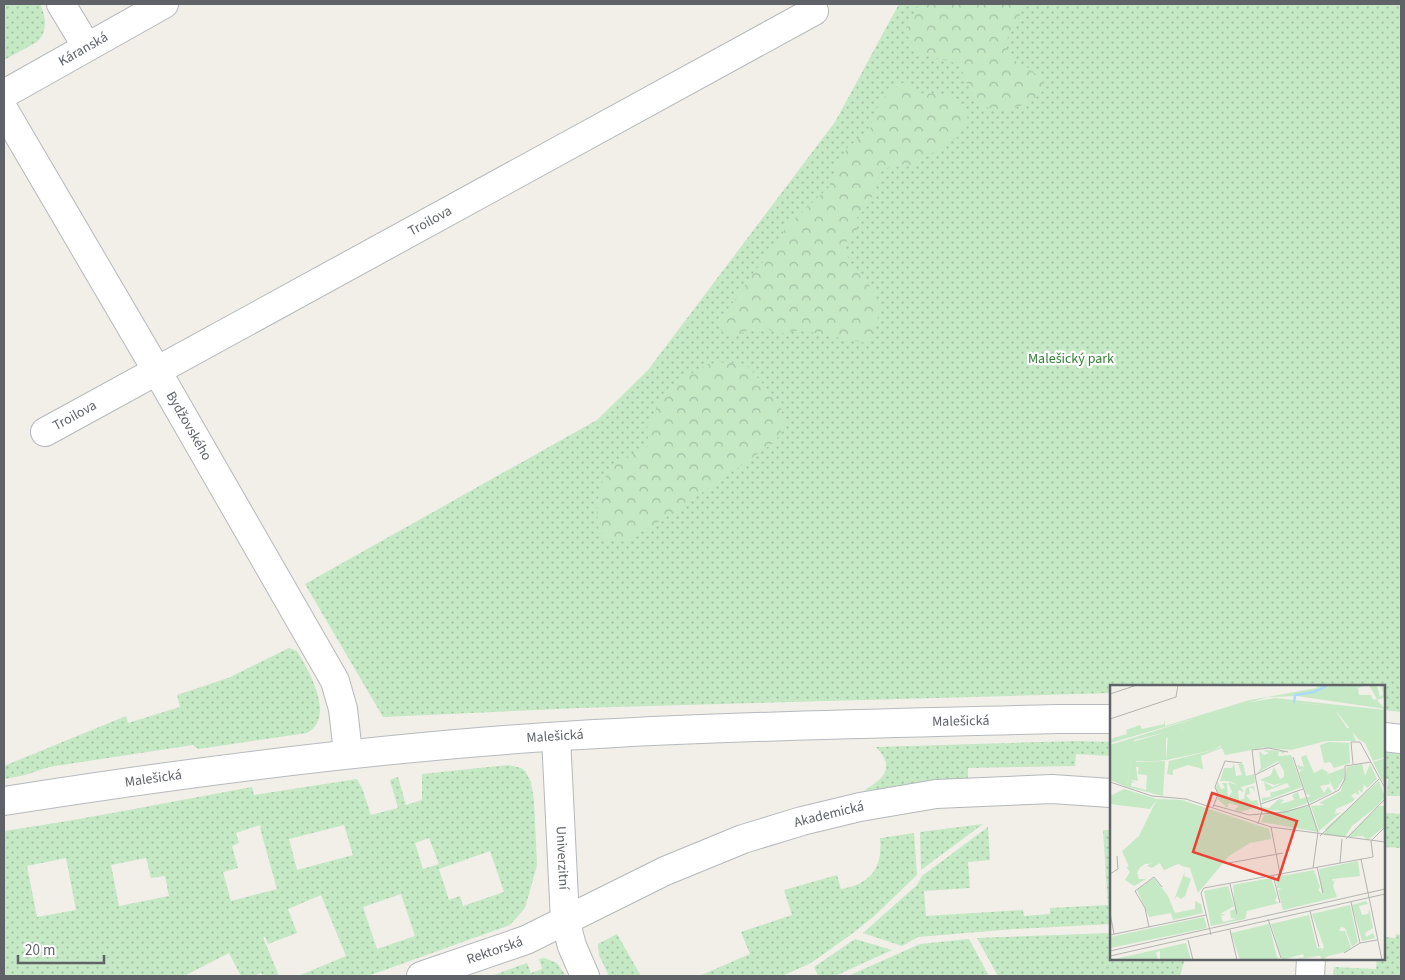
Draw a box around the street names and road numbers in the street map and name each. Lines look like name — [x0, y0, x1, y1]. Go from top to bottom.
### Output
street label: Káranská — [55, 27, 112, 71]
street label: Troilova — [405, 201, 456, 241]
street label: Bydžovského — [161, 388, 216, 464]
street label: Troilova — [49, 396, 100, 436]
street label: Malešická — [932, 711, 990, 732]
street label: Malešická — [526, 725, 584, 748]
street label: Malešická — [124, 765, 183, 793]
street label: Akademická — [791, 796, 866, 833]
street label: Univerzitní — [550, 826, 574, 891]
street label: Rektorská — [464, 932, 526, 970]

